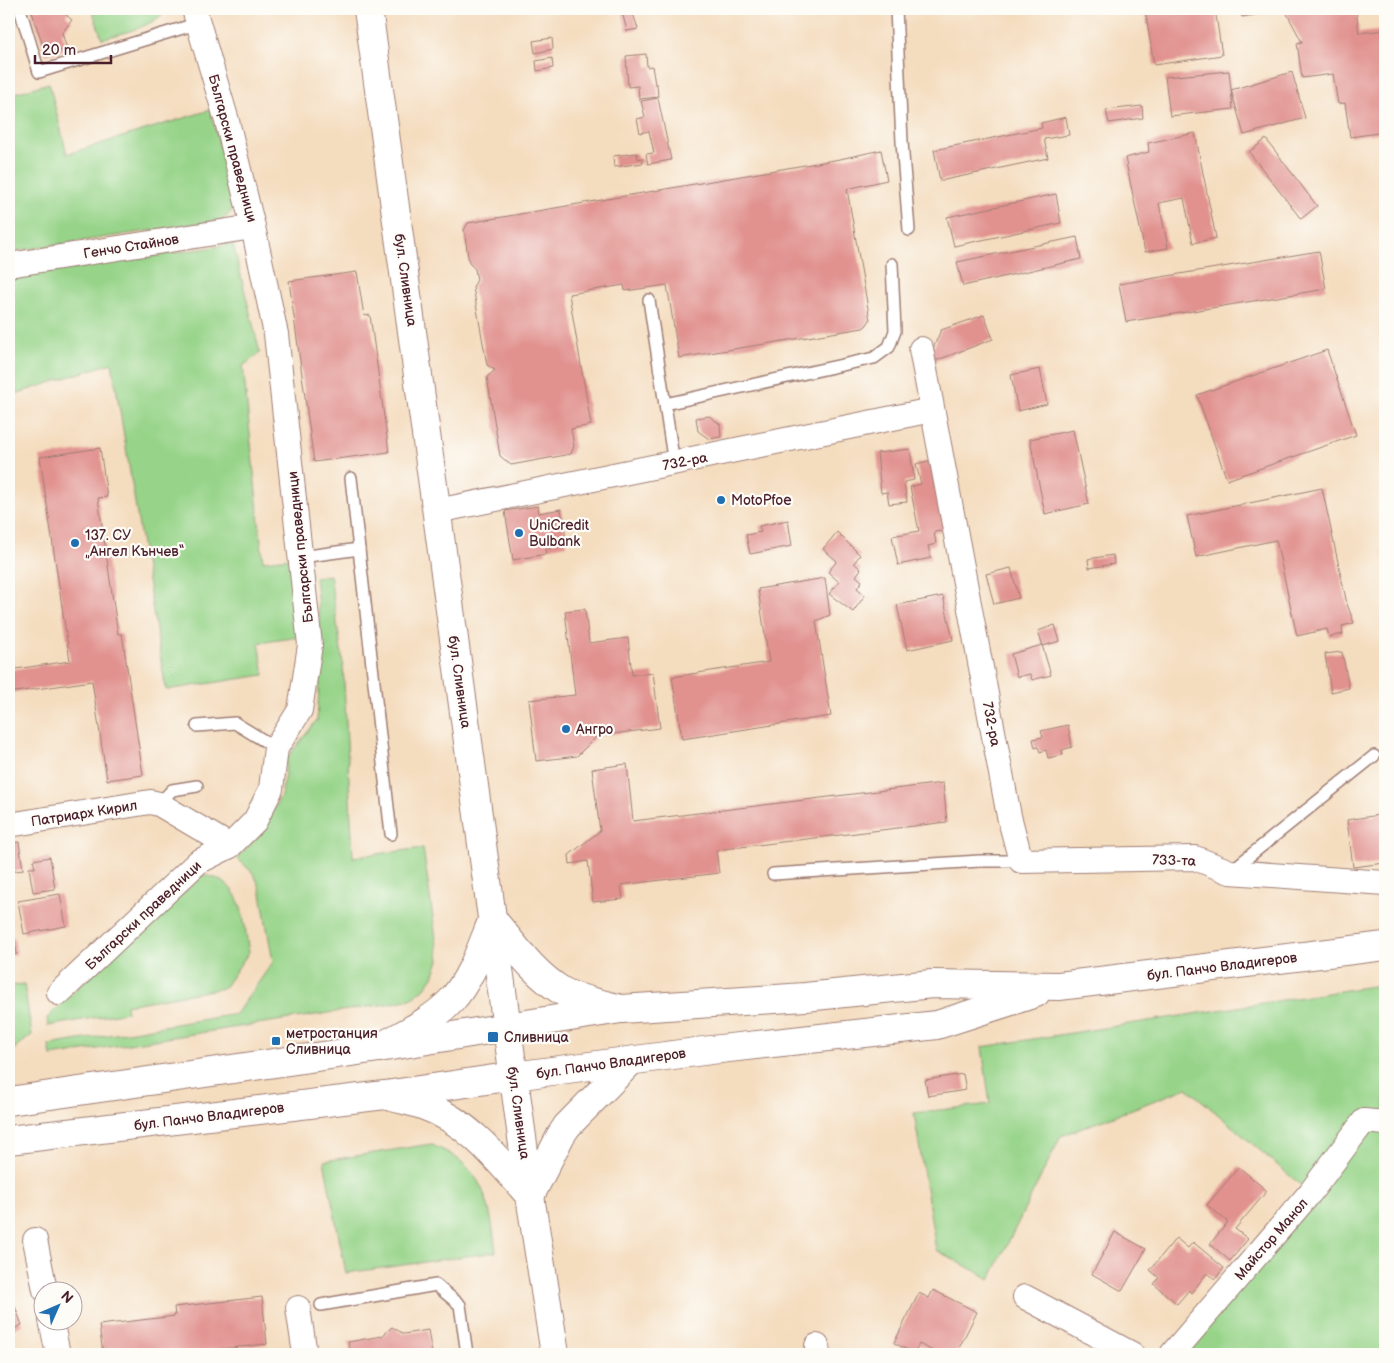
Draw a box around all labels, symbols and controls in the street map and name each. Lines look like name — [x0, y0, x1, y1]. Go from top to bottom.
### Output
scale bar — [35, 32, 111, 64]
text: 20 m — [42, 41, 76, 60]
street label: Български праведници — [205, 72, 260, 224]
street label: Генчо Стайнов — [82, 230, 181, 262]
street label: бул. Сливница — [391, 233, 421, 328]
street label: 732-ра — [661, 449, 710, 474]
street label: Български праведници — [284, 470, 317, 624]
place label: MotoPfoe — [731, 492, 792, 509]
marker: MotoPfoe — [715, 494, 727, 506]
place label: UniCredit Bulbank — [529, 517, 590, 550]
place label: 137. СУ „Ангел Кънчев“ — [85, 527, 185, 560]
marker: UniCredit Bulbank — [513, 527, 525, 539]
marker: 137. СУ „Ангел Кънчев“ — [69, 537, 81, 549]
street label: бул. Сливница — [445, 635, 475, 730]
street label: 732-ра — [979, 700, 1004, 749]
place label: Ангро — [575, 721, 613, 738]
marker: Ангро — [560, 723, 572, 735]
street label: Патриарх Кирил — [30, 797, 139, 830]
street label: 733-та — [1152, 851, 1197, 870]
street label: Български праведници — [82, 857, 205, 974]
street label: бул. Панчо Владигеров — [1146, 949, 1299, 984]
place label: метростанция Сливница — [286, 1025, 378, 1058]
place label: Сливница — [504, 1029, 570, 1046]
marker: Сливница — [486, 1030, 500, 1044]
marker: метростанция Сливница — [270, 1035, 282, 1047]
street label: бул. Панчо Владигеров — [535, 1044, 688, 1082]
street label: бул. Сливница — [504, 1066, 534, 1161]
street label: бул. Панчо Владигеров — [133, 1099, 286, 1134]
street label: Майстор Манол — [1231, 1195, 1312, 1284]
north arrow — [32, 1280, 82, 1330]
text: N — [57, 1287, 77, 1307]

